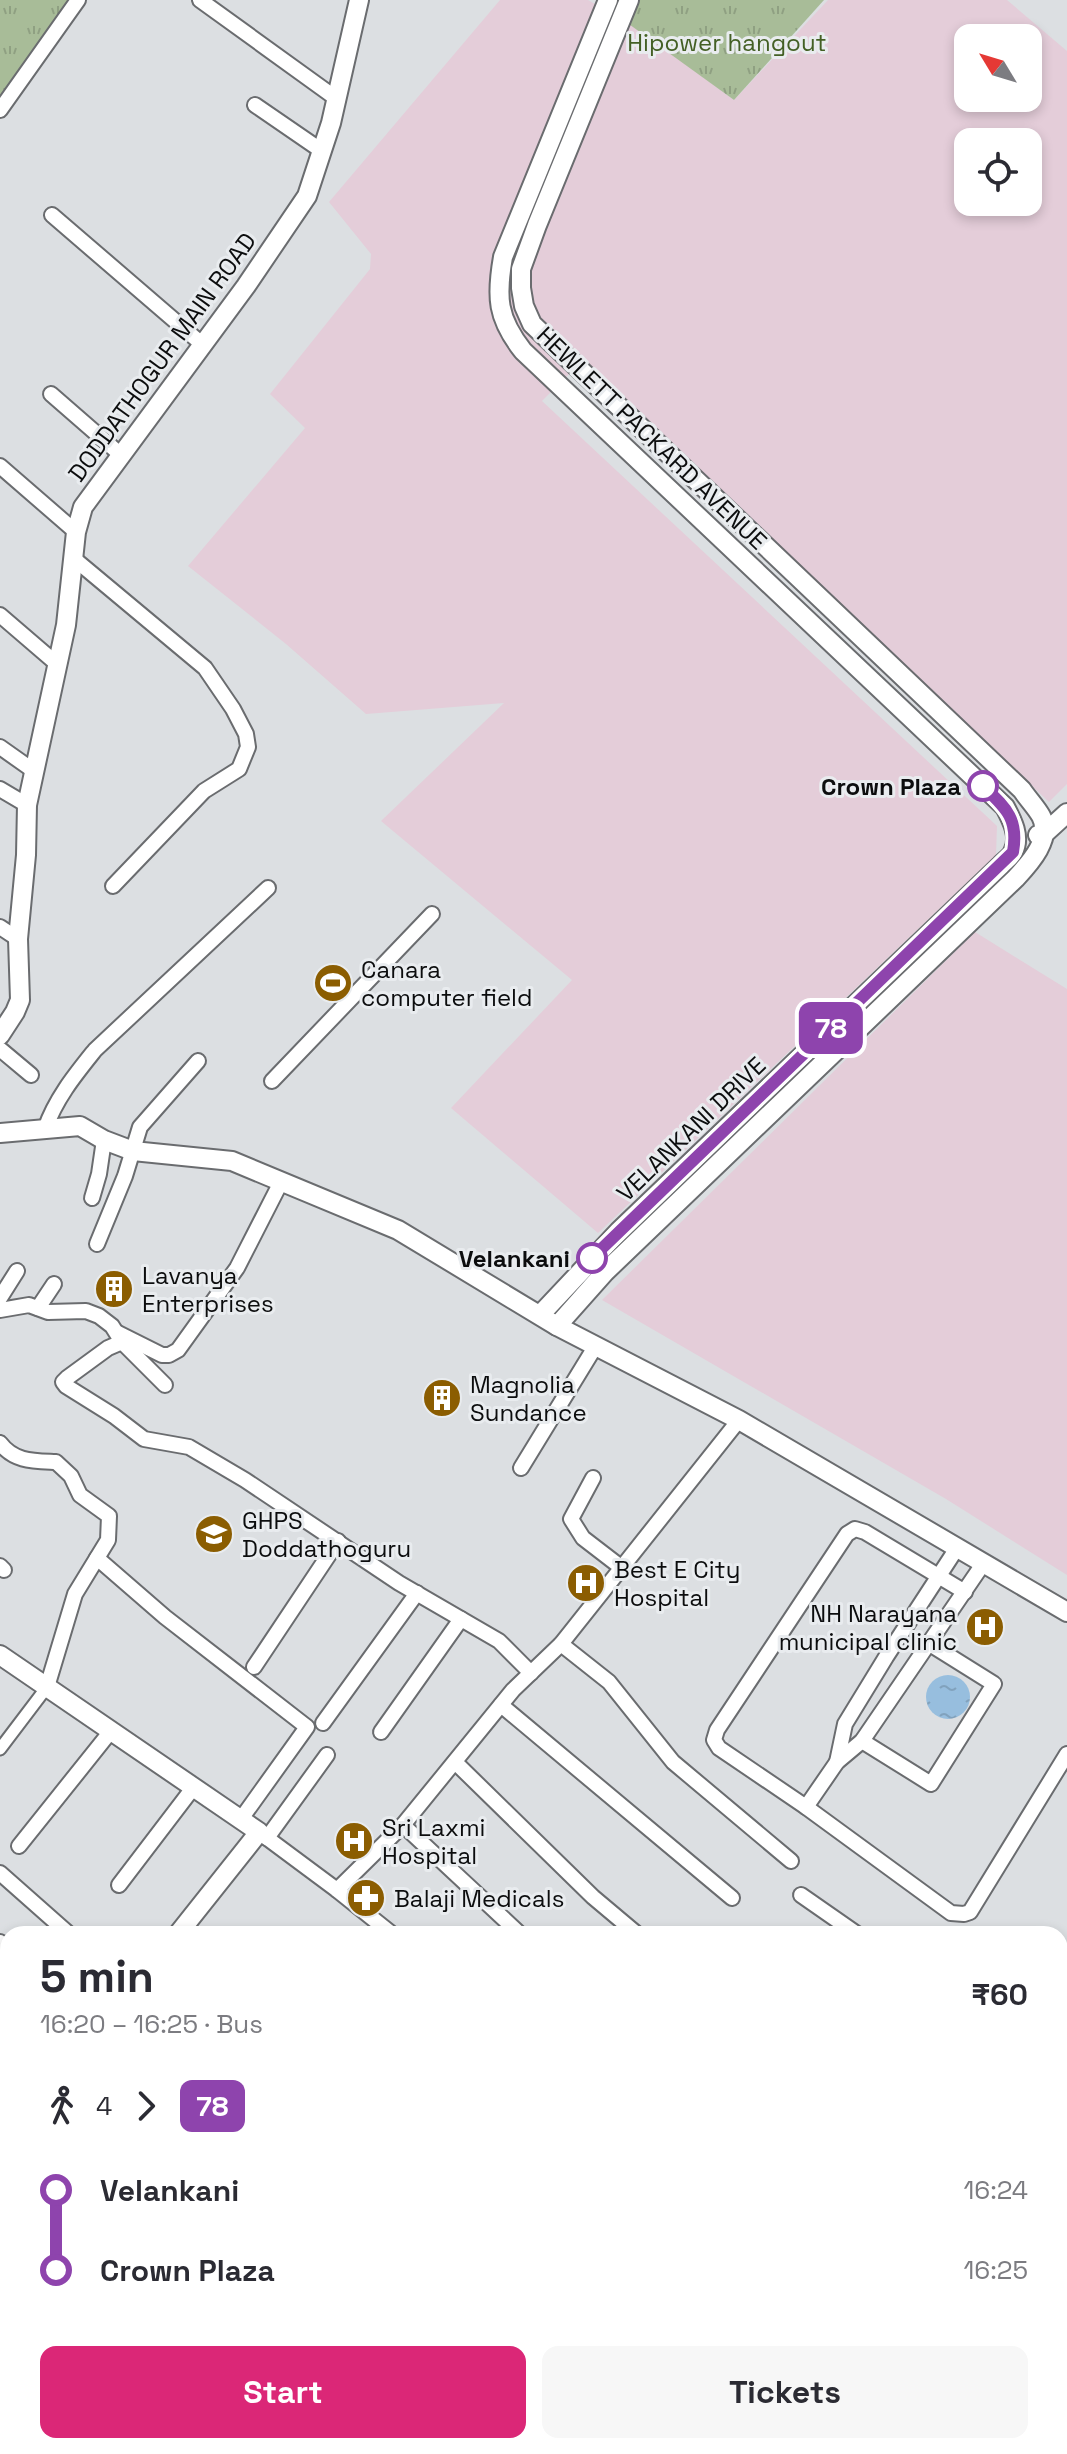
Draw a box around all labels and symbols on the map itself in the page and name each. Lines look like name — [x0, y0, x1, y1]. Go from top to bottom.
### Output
north arrow — [954, 24, 1042, 112]
park label: Hipower hangout — [627, 27, 827, 58]
street label: DODDATHOGUR MAIN ROAD — [61, 226, 263, 488]
street label: HEWLETT PACKARD AVENUE — [530, 320, 774, 556]
place label: Crown Plaza — [821, 771, 961, 802]
marker: Crown Plaza — [968, 771, 998, 801]
place label: Canara computer field — [361, 954, 532, 1013]
sports icon: Canara computer field — [312, 962, 354, 1004]
line badge: 78 — [795, 1002, 867, 1054]
street label: VELANKANI DRIVE — [610, 1050, 772, 1208]
place label: Velankani — [459, 1243, 570, 1274]
marker: Velankani — [577, 1243, 607, 1273]
place label: Lavanya Enterprises — [142, 1260, 274, 1319]
building icon: Lavanya Enterprises — [93, 1268, 135, 1310]
place label: Magnolia Sundance — [470, 1369, 587, 1428]
building icon: Magnolia Sundance — [421, 1377, 463, 1419]
place label: GHPS Doddathoguru — [242, 1505, 411, 1564]
school or university icon: GHPS Doddathoguru — [193, 1513, 235, 1555]
place label: Best E City Hospital — [614, 1554, 740, 1613]
hospital icon: Best E City Hospital — [565, 1562, 607, 1604]
place label: NH Narayana municipal clinic — [779, 1598, 957, 1657]
hospital icon: NH Narayana municipal clinic — [964, 1606, 1006, 1648]
place label: Sri Laxmi Hospital — [382, 1812, 485, 1871]
hospital icon: Sri Laxmi Hospital — [333, 1820, 375, 1862]
pharmacy icon: Balaji Medicals — [345, 1877, 387, 1919]
place label: Balaji Medicals — [394, 1883, 564, 1914]

